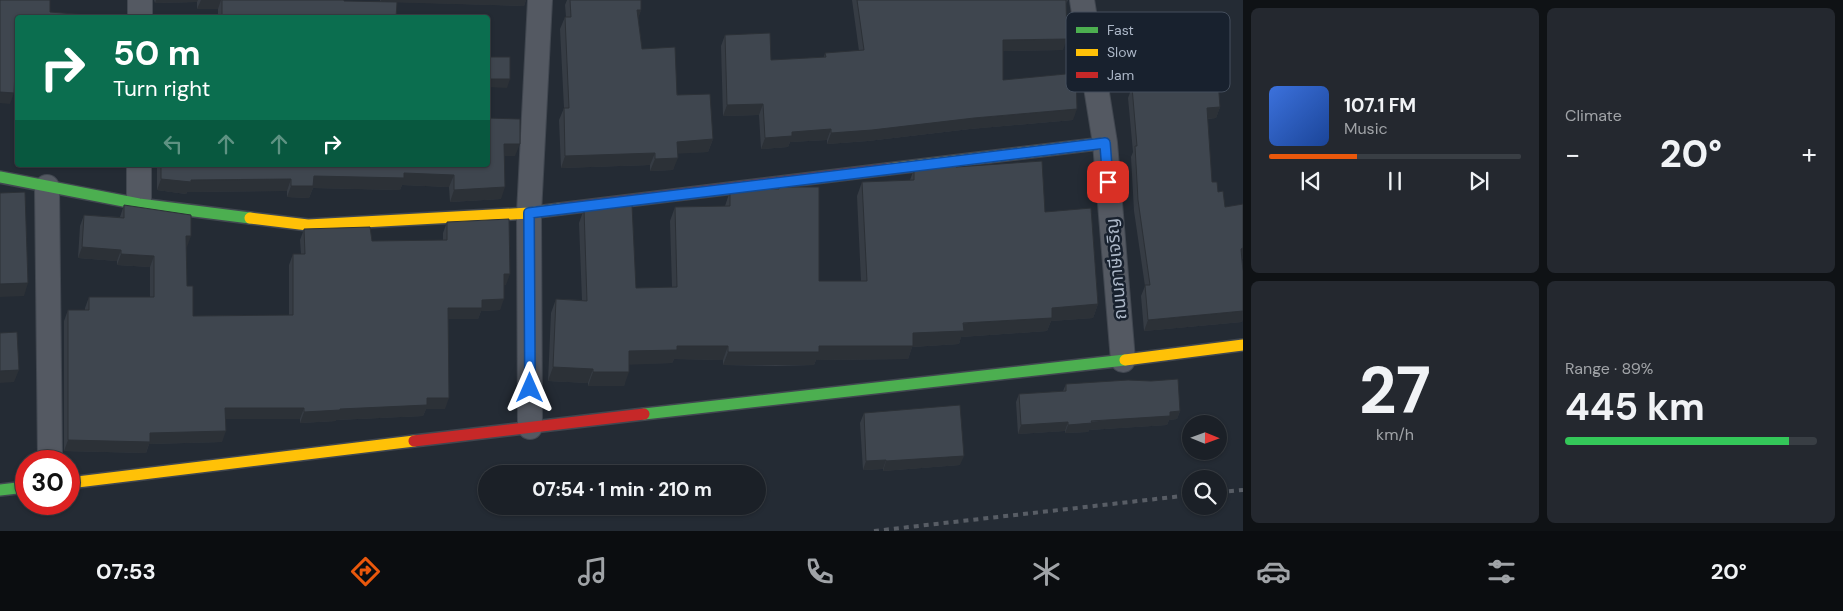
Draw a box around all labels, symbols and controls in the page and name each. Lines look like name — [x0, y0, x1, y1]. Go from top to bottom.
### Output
legend — [1066, 12, 1230, 92]
text: Fast — [1107, 21, 1134, 39]
text: 50 m — [113, 30, 201, 76]
icon: right — [30, 35, 95, 100]
text: Slow — [1107, 43, 1137, 61]
text: Jam — [1107, 66, 1134, 84]
text: Turn right — [113, 74, 210, 103]
text: 107.1 FM — [1344, 93, 1416, 118]
text: Climate — [1565, 105, 1622, 126]
text: Music — [1344, 118, 1388, 139]
text: 20° — [1660, 129, 1722, 179]
icon: left — [159, 130, 187, 158]
icon: ahead — [212, 130, 240, 158]
icon: ahead — [265, 130, 293, 158]
icon: right — [318, 130, 346, 158]
text: − — [1565, 136, 1580, 173]
text: + — [1802, 136, 1817, 173]
pin — [1087, 161, 1129, 203]
icon: previous — [1297, 167, 1325, 195]
icon: pause — [1381, 167, 1409, 195]
icon: next — [1465, 167, 1493, 195]
icon: arrive — [1094, 168, 1122, 196]
street label: ถนนภาษีเจริญ — [1100, 217, 1132, 321]
text: 27 — [1359, 349, 1431, 433]
text: Range · 89% — [1565, 358, 1653, 379]
position arrow — [503, 361, 555, 413]
text: 445 km — [1565, 382, 1705, 432]
north arrow — [1182, 415, 1228, 460]
map controls — [1182, 415, 1227, 515]
text: km/h — [1376, 424, 1414, 445]
speed limit sign: 30 — [15, 450, 80, 515]
button: search — [1182, 470, 1227, 515]
text: 07:54 · 1 min · 210 m — [532, 477, 712, 502]
icon: directions — [348, 554, 383, 589]
icon: music — [575, 554, 610, 589]
icon: phone — [802, 554, 837, 589]
icon: climate — [1029, 554, 1064, 589]
icon: car — [1256, 554, 1291, 589]
icon: filters — [1484, 554, 1519, 589]
text: 07:53 — [96, 557, 156, 586]
text: 20° — [1711, 557, 1747, 586]

